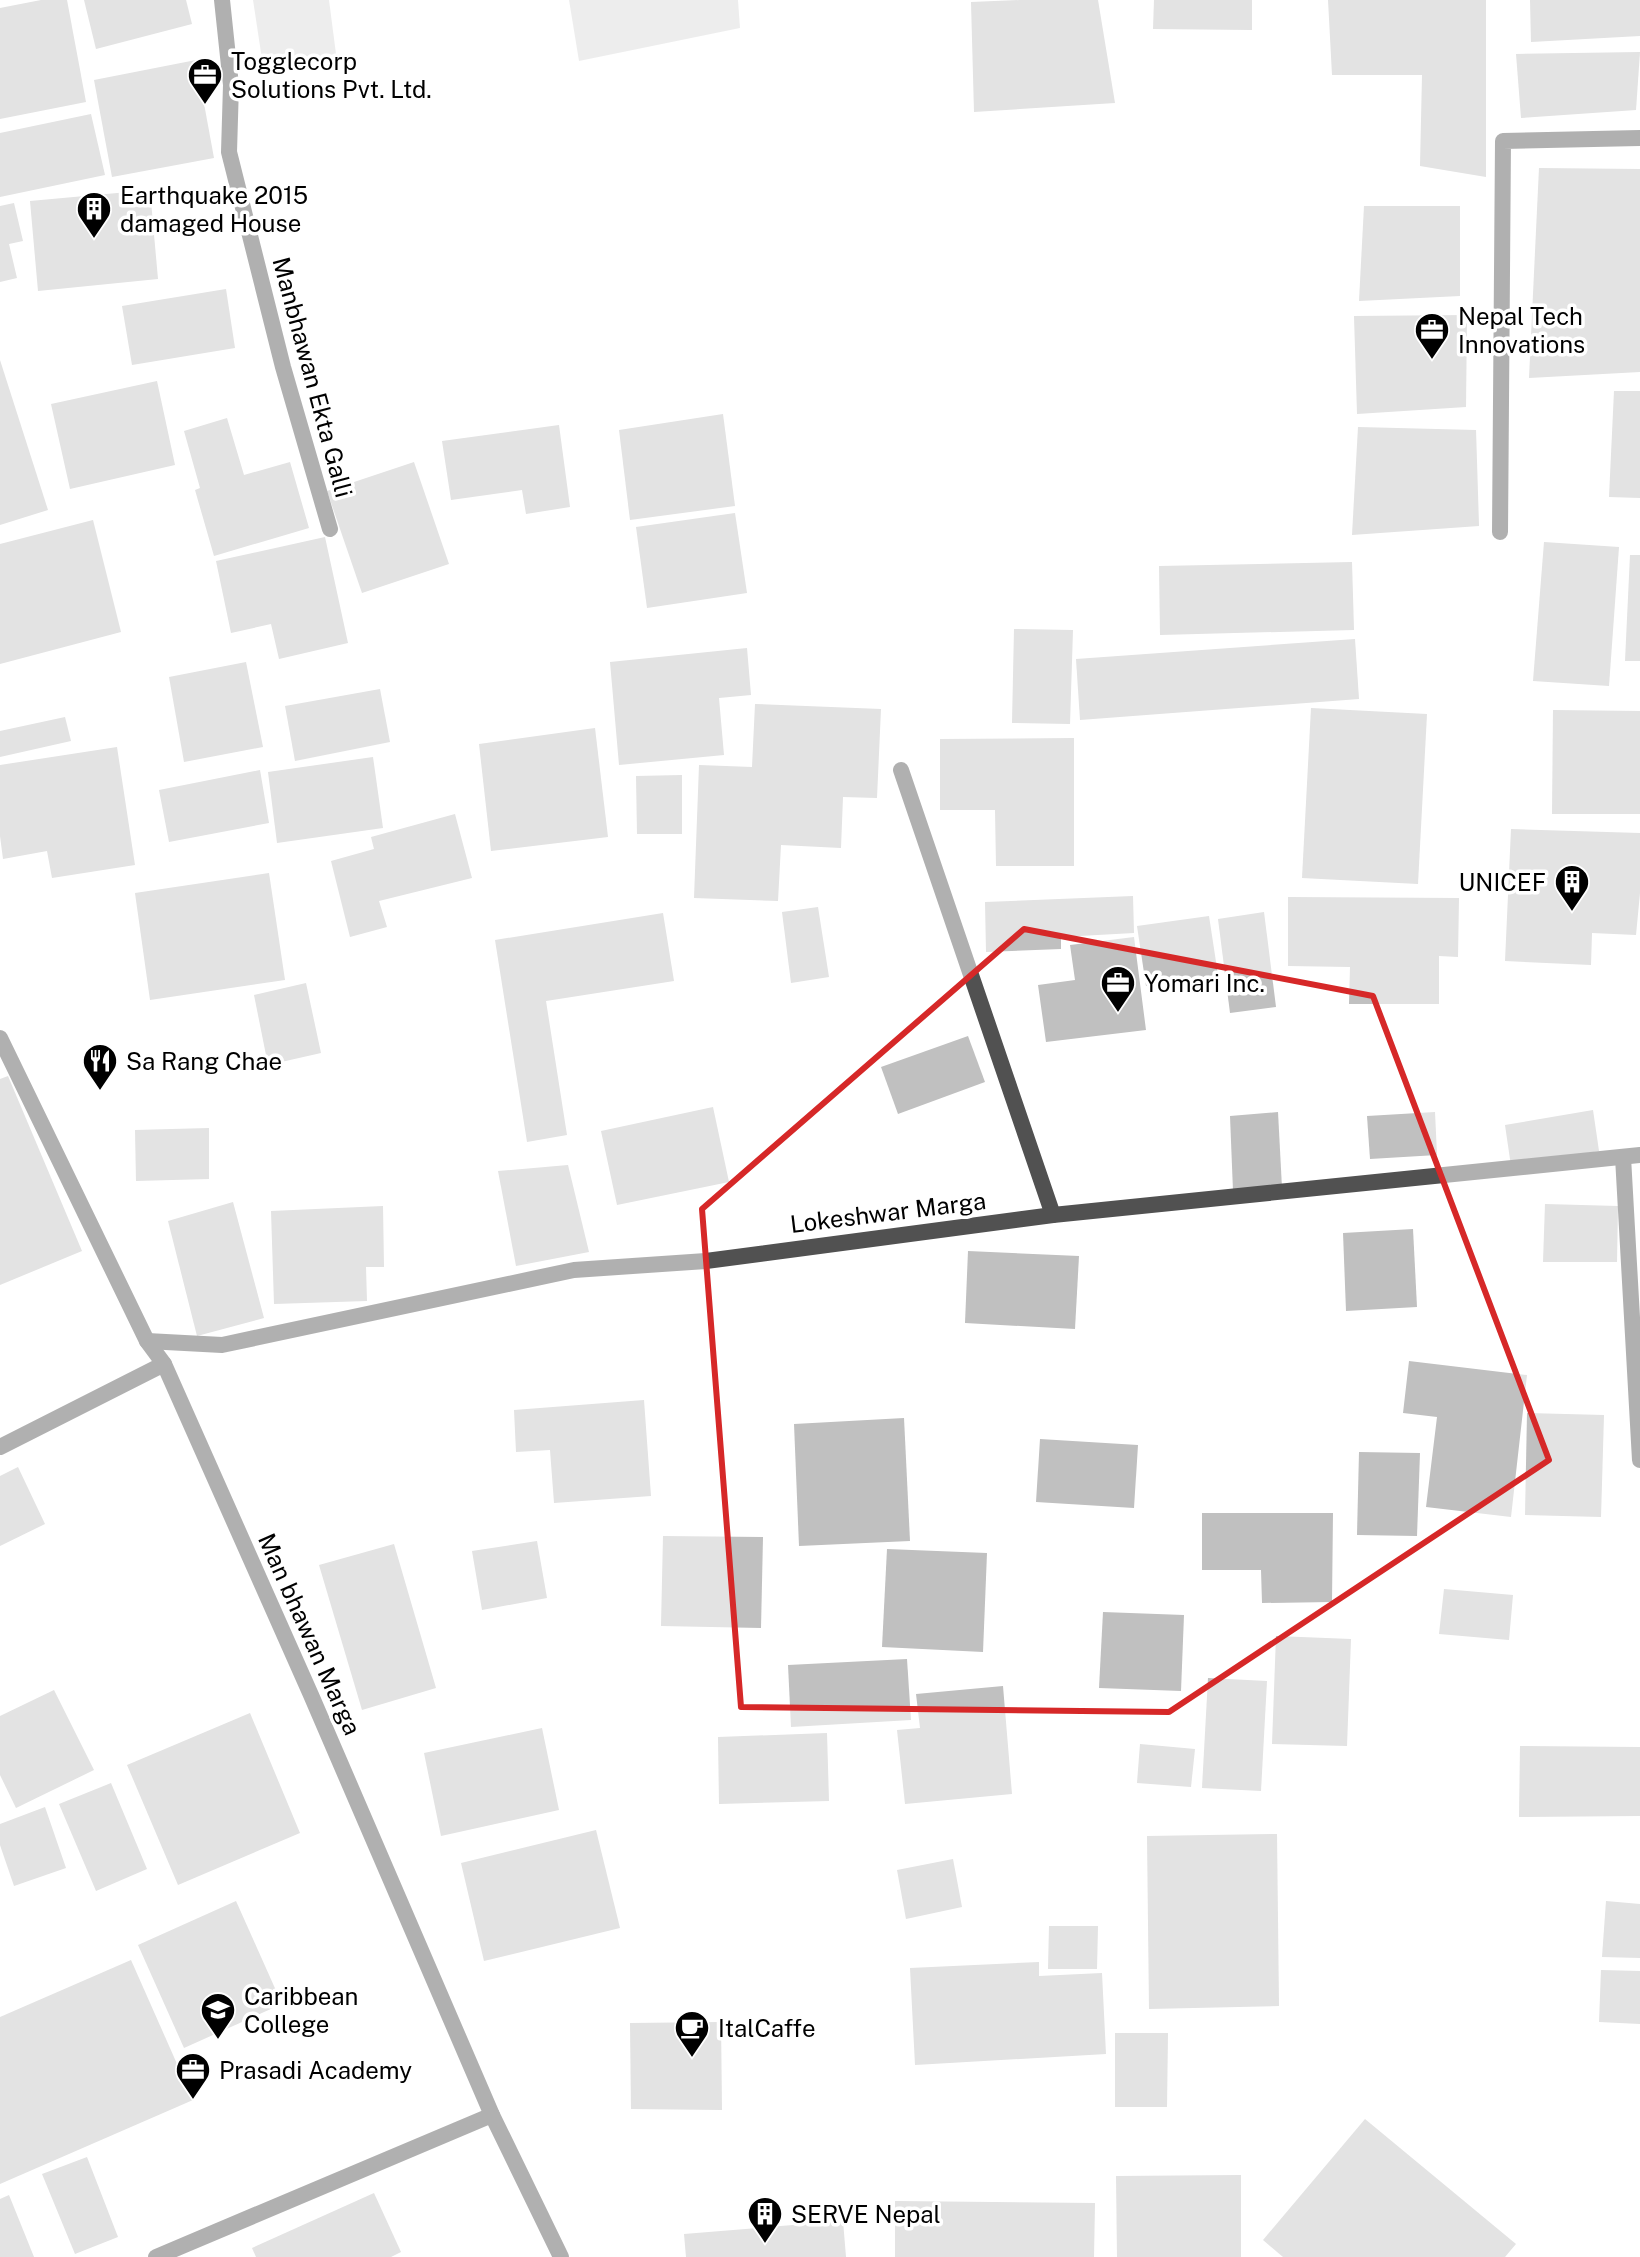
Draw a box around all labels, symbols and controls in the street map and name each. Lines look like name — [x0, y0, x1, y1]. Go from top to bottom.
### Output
place label: Togglecorp Solutions Pvt. Ltd. — [231, 47, 432, 103]
office icon: Togglecorp Solutions Pvt. Ltd. — [186, 56, 224, 106]
place label: Earthquake 2015 damaged House — [120, 181, 308, 237]
building icon: Earthquake 2015 damaged House — [75, 190, 113, 240]
street label: Manbhawan Ekta Galli — [267, 254, 359, 500]
place label: Nepal Tech Innovations — [1458, 302, 1585, 358]
office icon: Nepal Tech Innovations — [1413, 311, 1451, 361]
building icon: UNICEF — [1553, 863, 1591, 913]
place label: UNICEF — [1458, 868, 1546, 896]
office icon: Yomari Inc. — [1099, 964, 1137, 1014]
place label: Yomari Inc. — [1144, 969, 1265, 997]
restaurant icon: Sa Rang Chae — [81, 1042, 119, 1092]
place label: Sa Rang Chae — [126, 1047, 282, 1075]
street label: Lokeshwar Marga — [788, 1186, 988, 1238]
street label: Man bhawan Marga — [253, 1529, 367, 1739]
place label: Caribbean College — [244, 1982, 358, 2038]
school or university icon: Caribbean College — [199, 1991, 237, 2041]
cafe icon: ItalCaffe — [673, 2009, 711, 2059]
place label: ItalCaffe — [718, 2014, 816, 2042]
office icon: Prasadi Academy — [174, 2051, 212, 2101]
place label: Prasadi Academy — [219, 2056, 412, 2084]
building icon: SERVE Nepal — [746, 2195, 784, 2245]
place label: SERVE Nepal — [791, 2200, 941, 2228]

